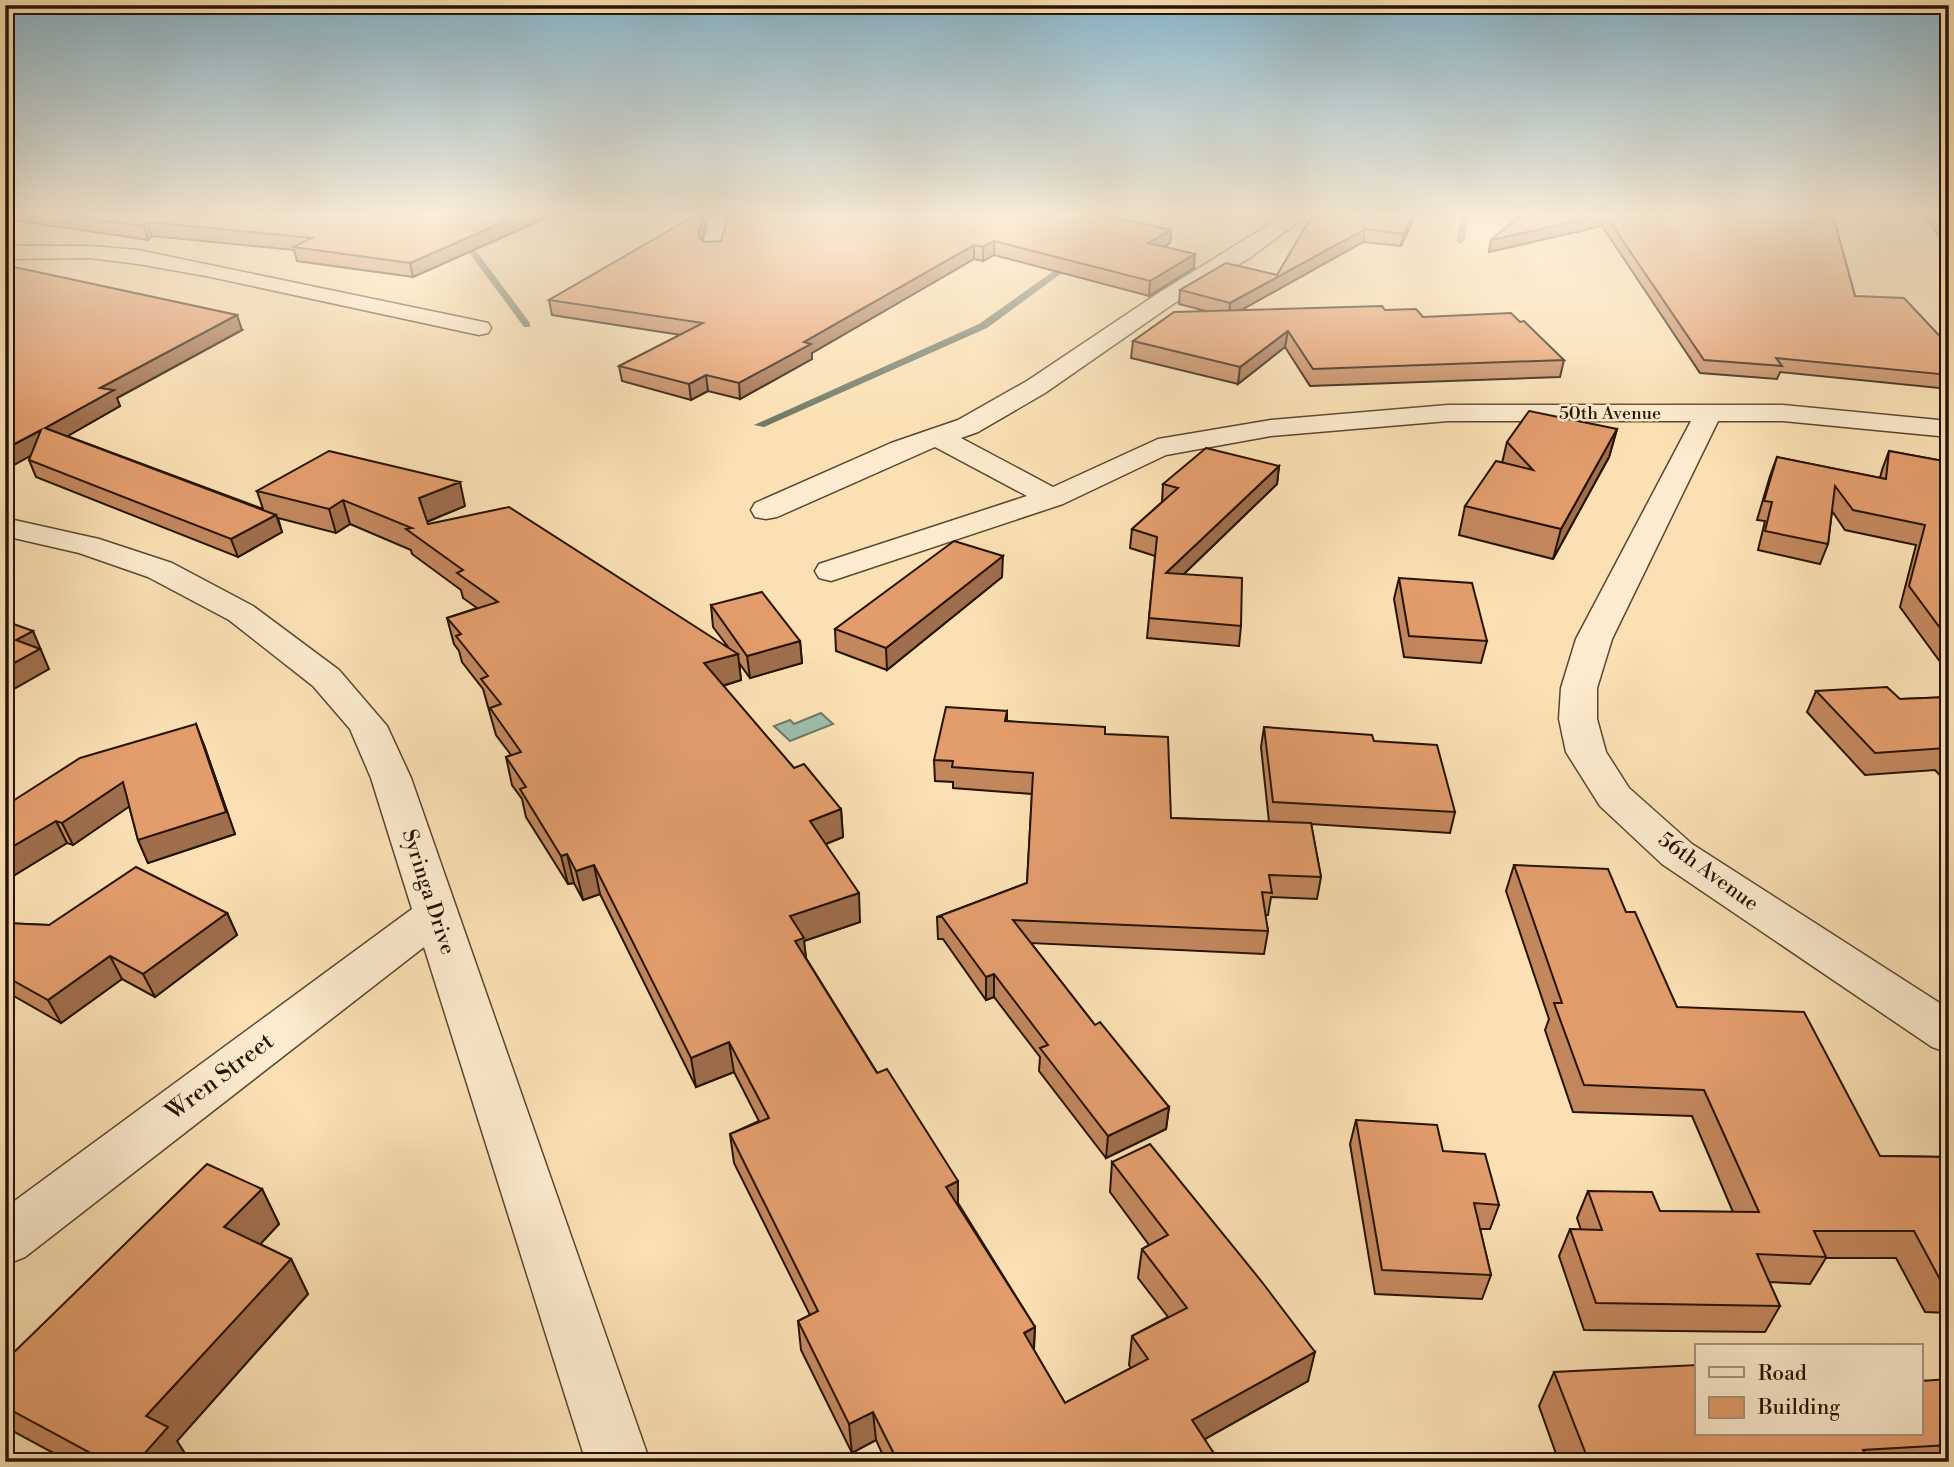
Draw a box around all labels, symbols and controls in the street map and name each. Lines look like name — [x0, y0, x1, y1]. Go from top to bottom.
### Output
street label: 50th Avenue — [1559, 402, 1661, 425]
street label: Syringa Drive — [396, 826, 460, 958]
street label: 56th Avenue — [1653, 827, 1763, 917]
street label: Wren Street — [159, 1026, 280, 1128]
legend — [1695, 1344, 1923, 1436]
text: Road — [1758, 1361, 1807, 1387]
text: Building — [1757, 1395, 1840, 1421]

